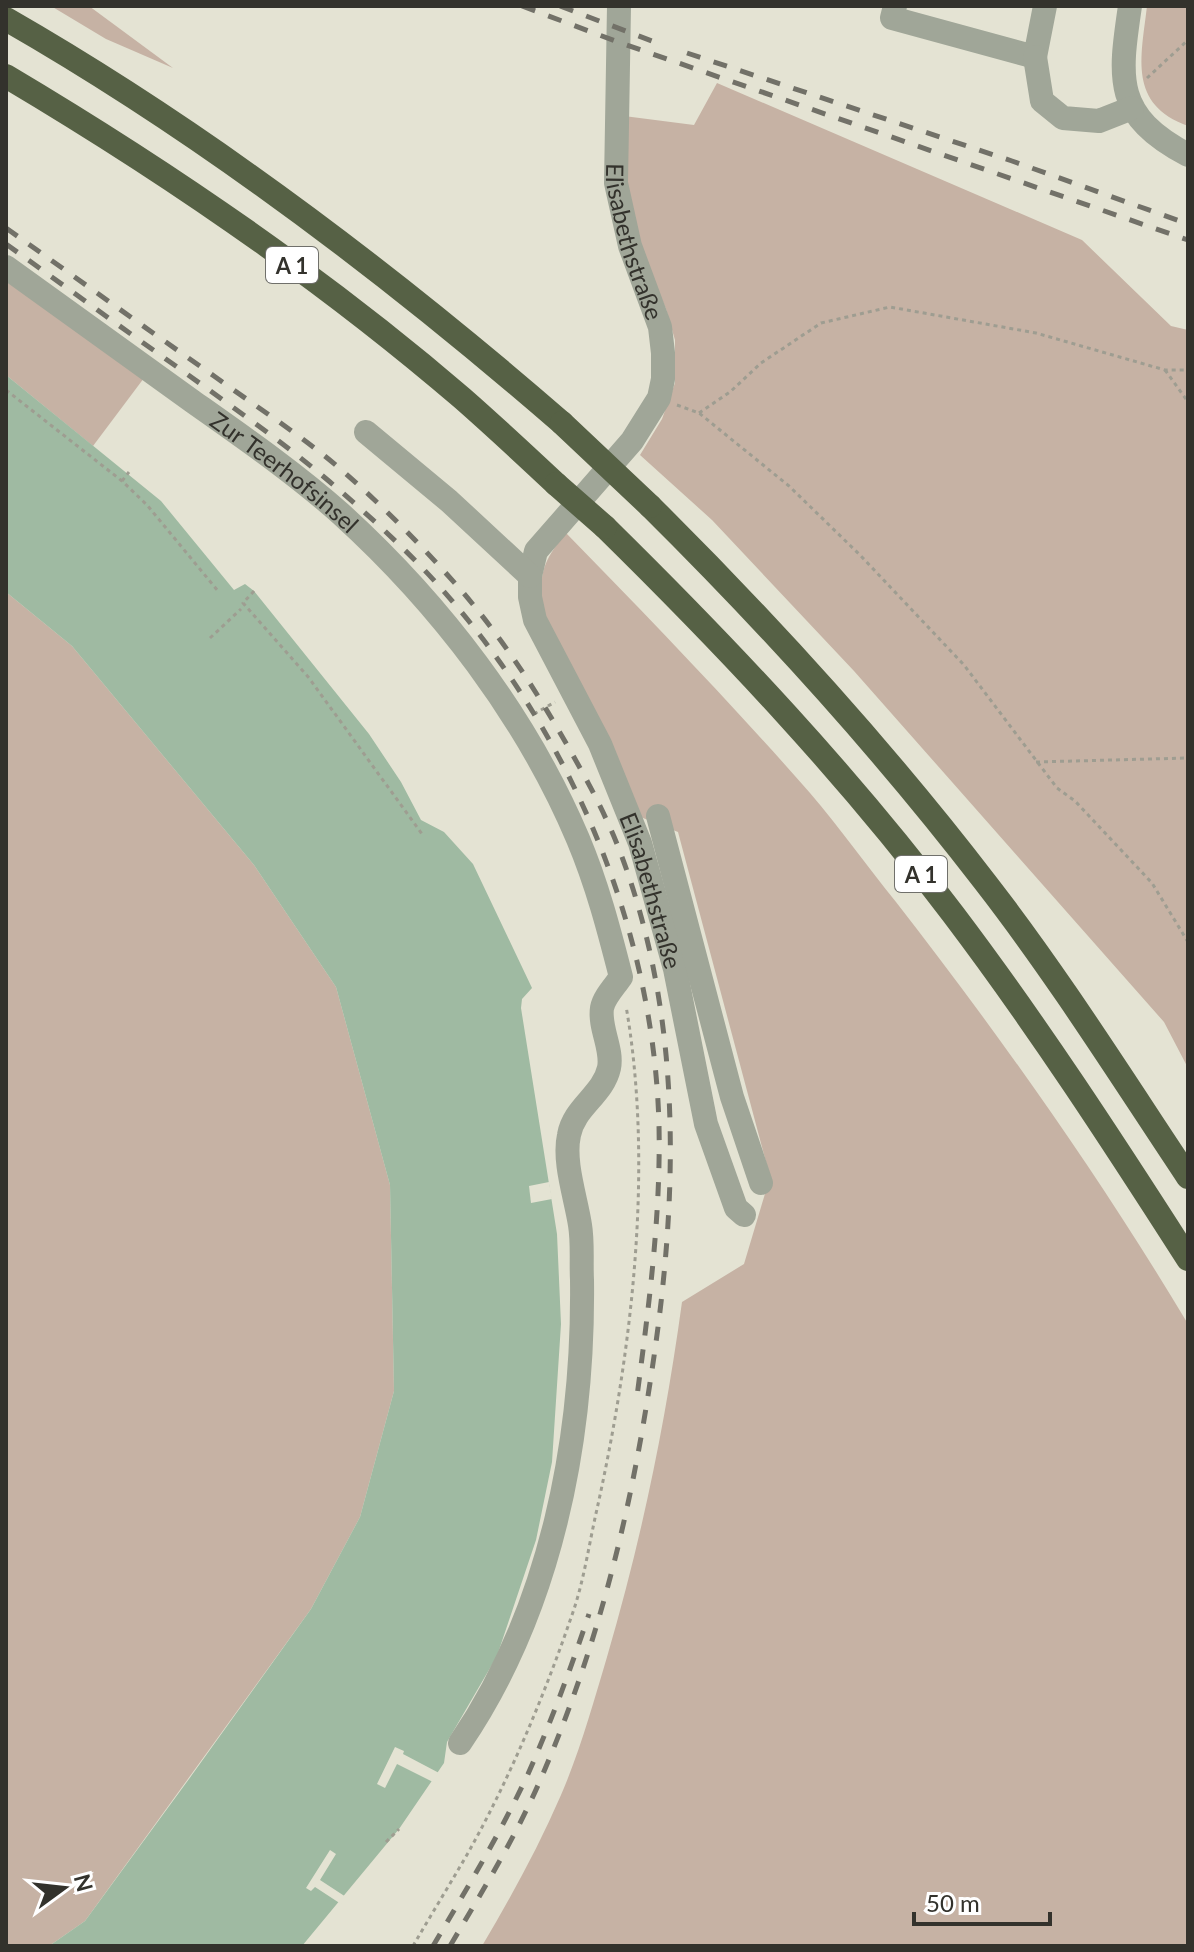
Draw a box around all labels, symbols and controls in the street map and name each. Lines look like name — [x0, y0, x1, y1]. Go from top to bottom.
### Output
street label: Elisabethstraße — [602, 163, 670, 324]
road number: A 1 — [266, 247, 318, 283]
street label: Zur Teerhofsinsel — [206, 405, 365, 538]
street label: Elisabethstraße — [614, 808, 689, 972]
road number: A 1 — [895, 856, 947, 892]
north arrow — [24, 1848, 104, 1928]
text: N — [69, 1871, 99, 1894]
scale bar — [914, 1876, 1050, 1926]
text: 50 m — [926, 1888, 980, 1917]

